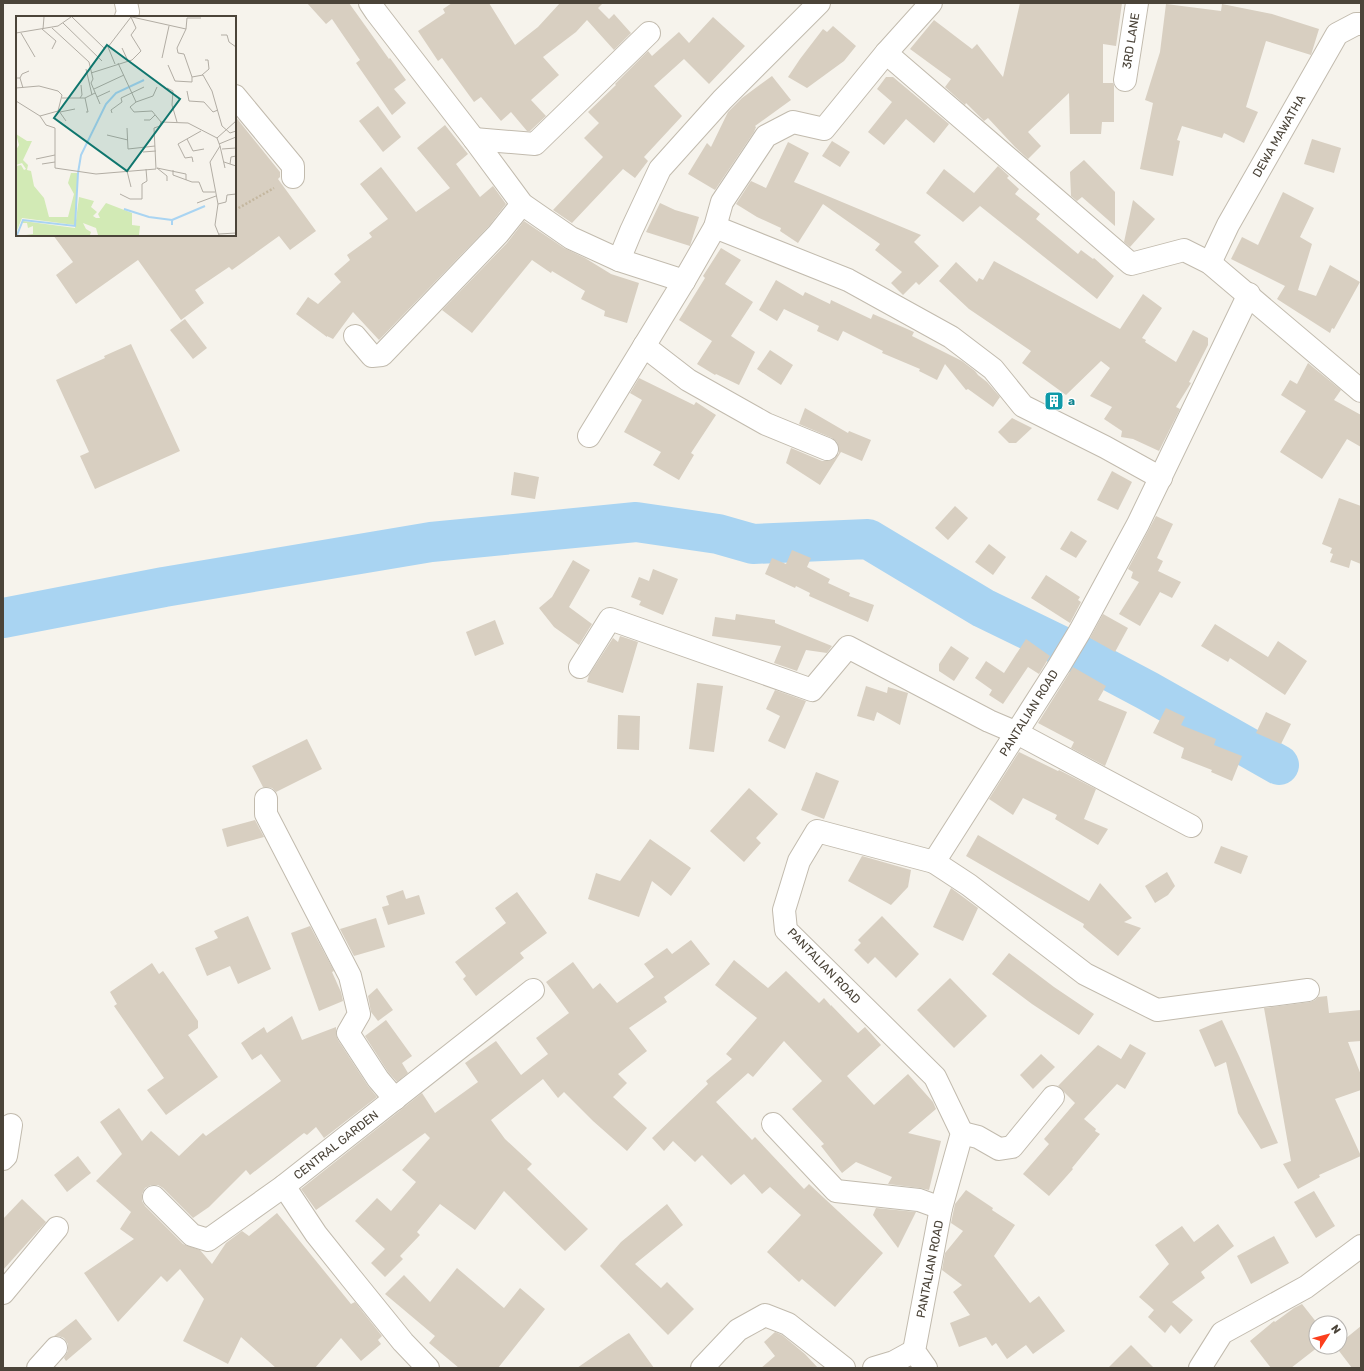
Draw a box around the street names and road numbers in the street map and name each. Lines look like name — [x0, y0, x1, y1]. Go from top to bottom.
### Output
street label: 3RD LANE — [1120, 12, 1142, 70]
street label: DEWA MAWATHA — [1250, 92, 1308, 180]
street label: PANTALIAN ROAD — [997, 667, 1061, 759]
street label: PANTALIAN ROAD — [785, 925, 863, 1007]
street label: CENTRAL GARDEN — [291, 1108, 381, 1182]
street label: PANTALIAN ROAD — [914, 1219, 946, 1319]

